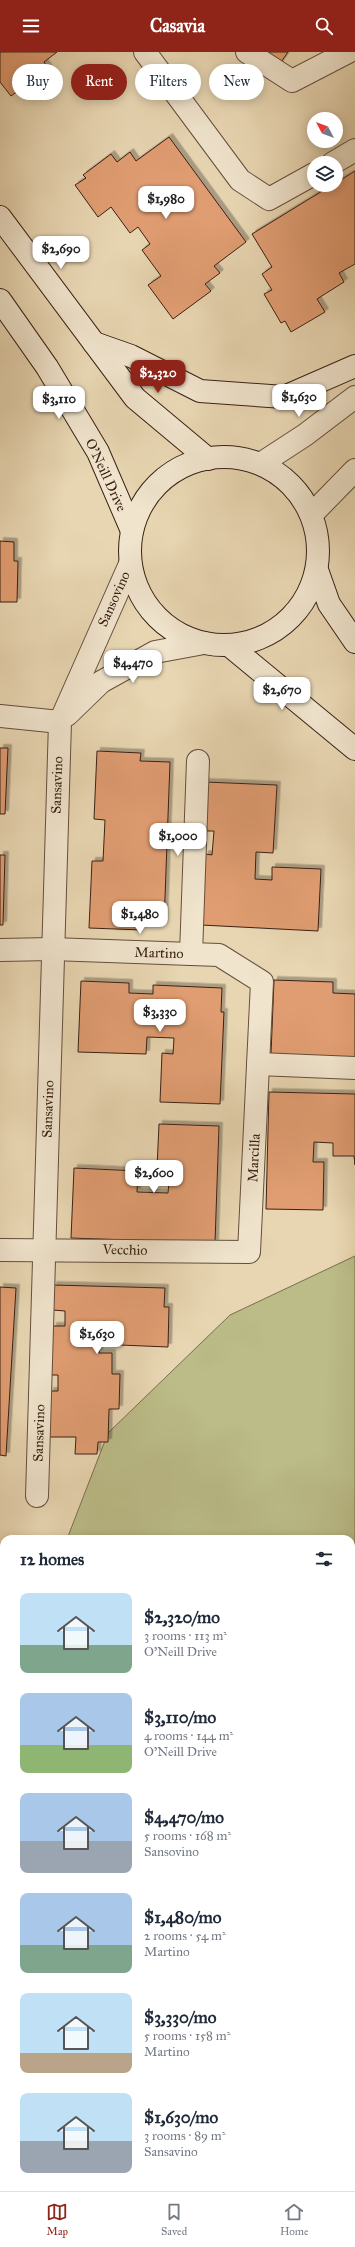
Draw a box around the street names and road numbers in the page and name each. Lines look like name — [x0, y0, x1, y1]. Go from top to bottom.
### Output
street label: O'Neill Drive — [82, 436, 130, 514]
street label: Sansovino — [94, 569, 134, 629]
street label: Sansavino — [47, 756, 67, 814]
street label: Martino — [134, 944, 184, 962]
street label: Sansavino — [38, 1080, 58, 1138]
street label: Marcilla — [244, 1133, 264, 1183]
street label: Vecchio — [101, 1241, 148, 1259]
street label: Sansavino — [29, 1404, 49, 1462]

